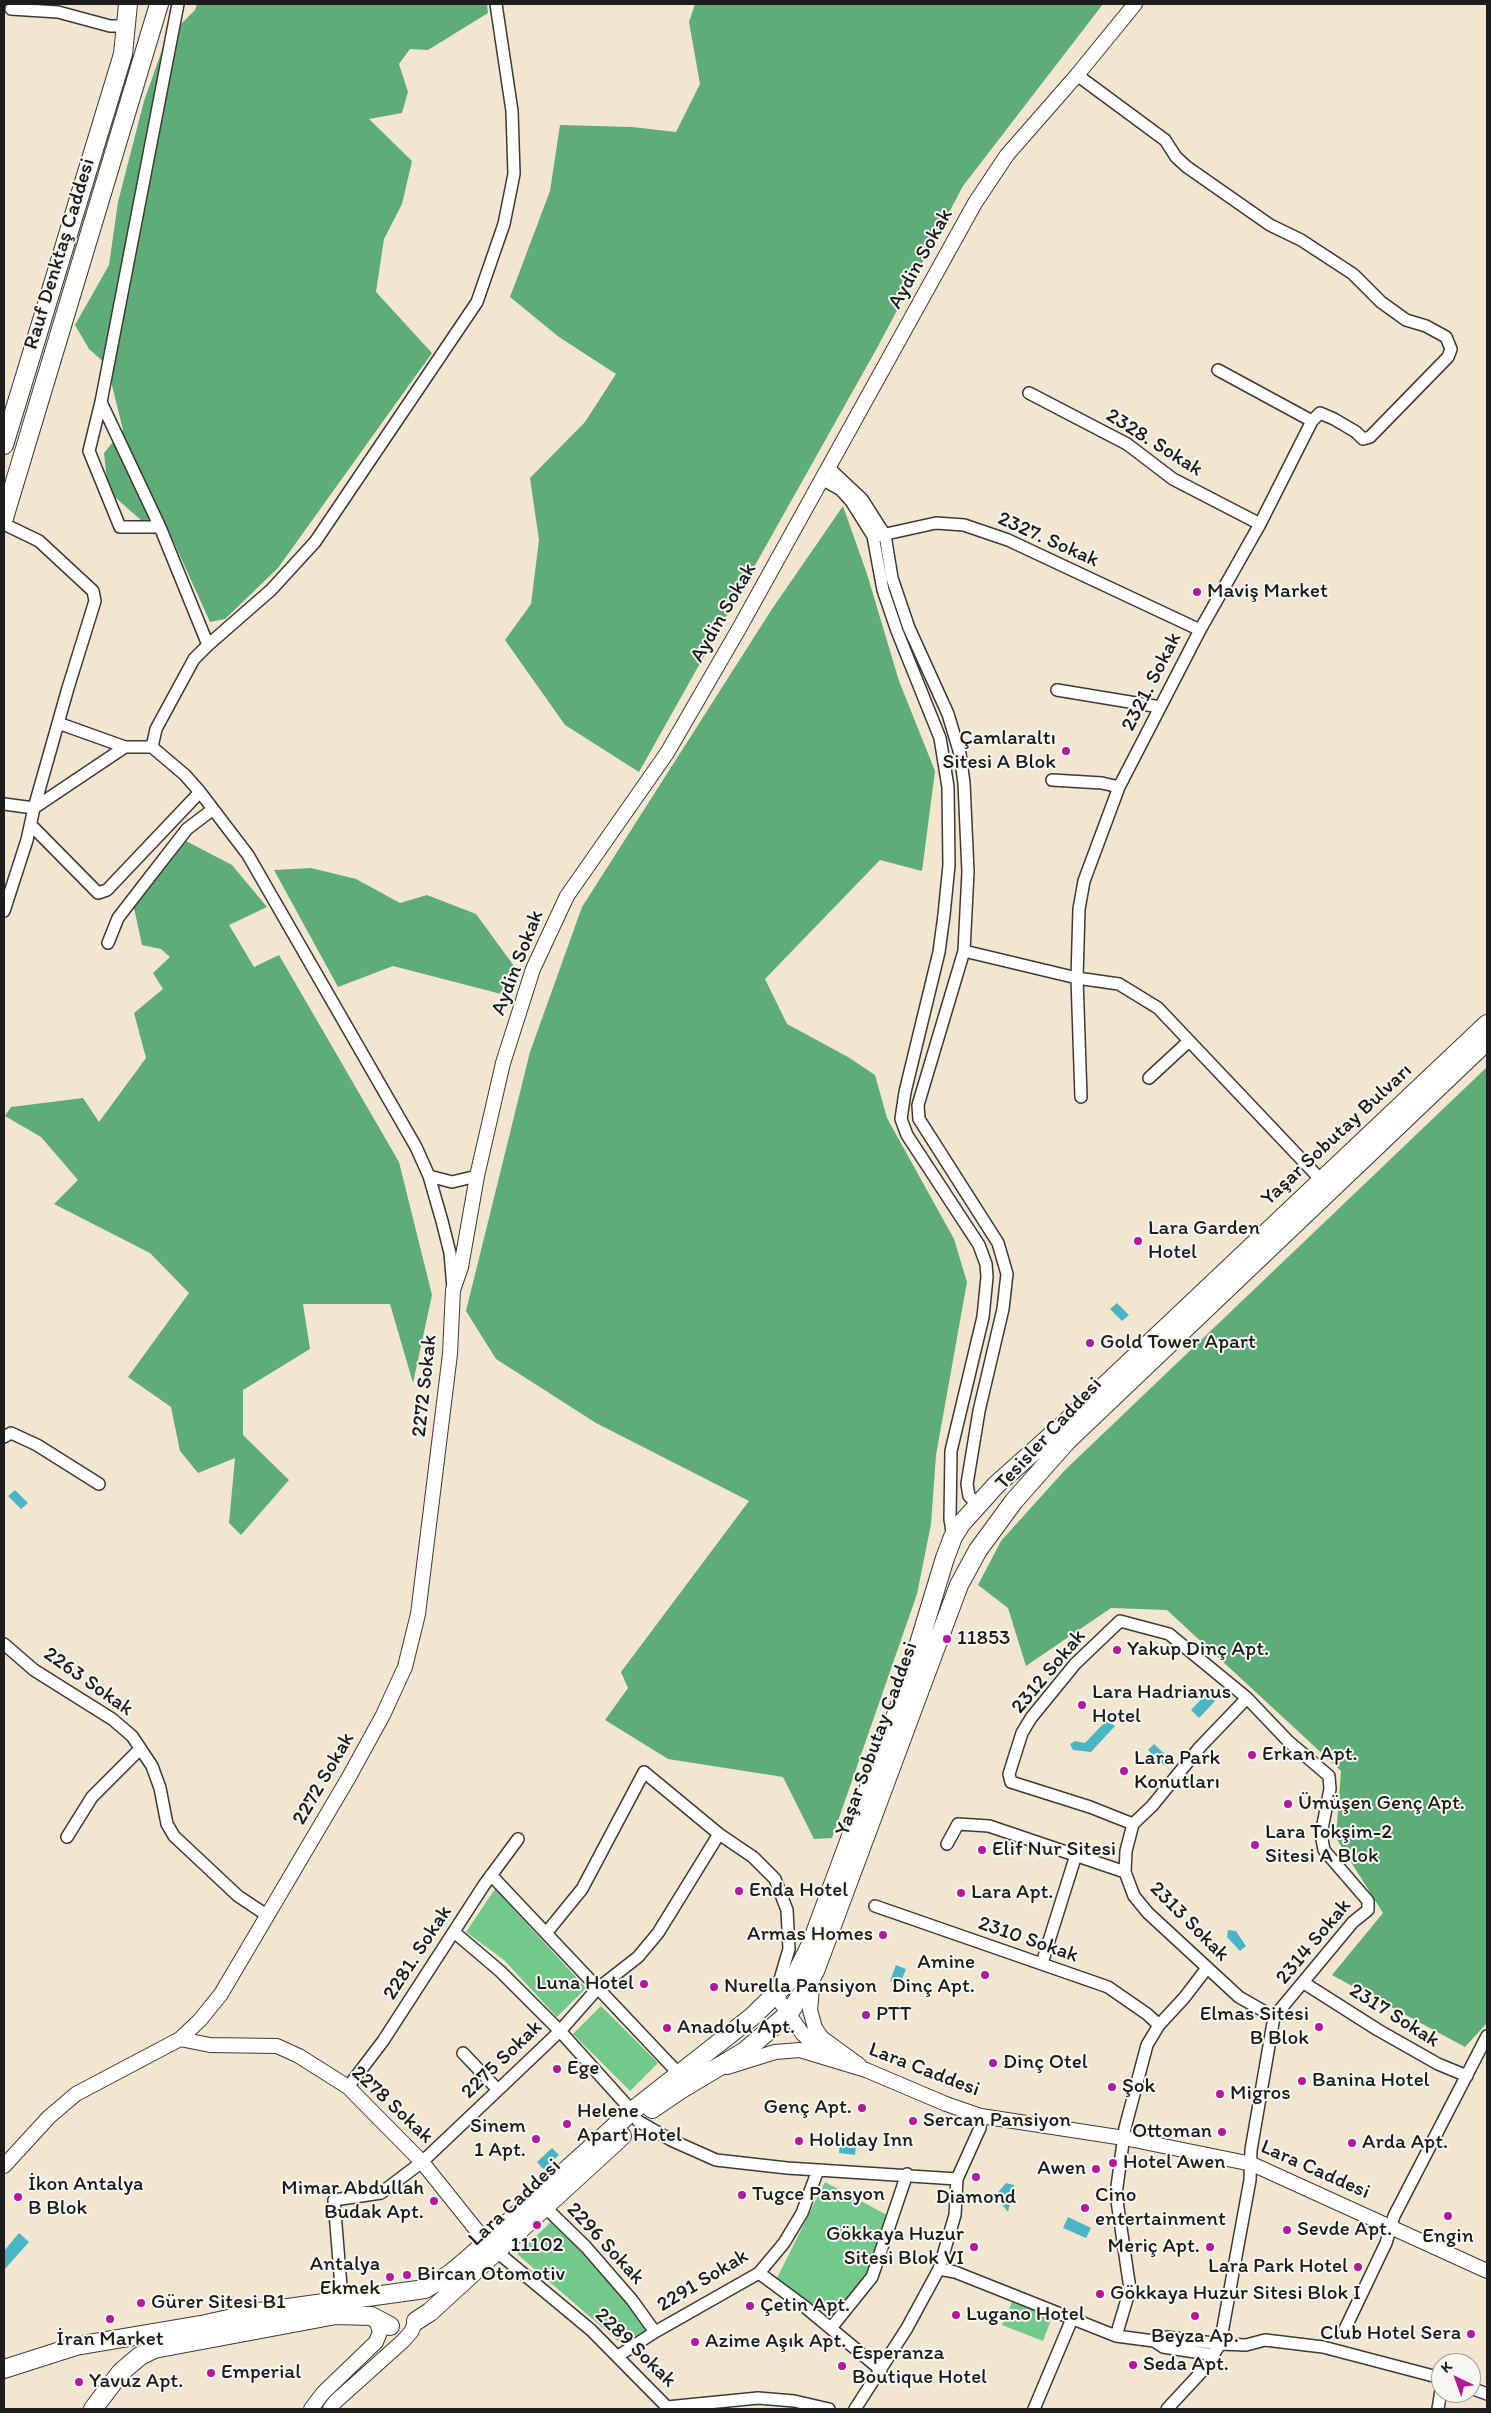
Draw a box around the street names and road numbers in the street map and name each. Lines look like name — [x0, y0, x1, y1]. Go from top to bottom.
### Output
street label: Rauf Denktaş Caddesi — [19, 155, 101, 353]
street label: Aydin Sokak — [883, 204, 959, 314]
street label: 2328. Sokak — [1101, 403, 1207, 483]
street label: 2327. Sokak — [993, 506, 1103, 574]
street label: Aydin Sokak — [685, 559, 763, 667]
street label: 2321. Sokak — [1116, 628, 1188, 736]
street label: Aydin Sokak — [486, 907, 550, 1019]
street label: Yaşar Sobutay Bulvarı — [1256, 1058, 1418, 1212]
street label: 2272 Sokak — [407, 1334, 443, 1438]
street label: Tesisler Caddesi — [990, 1372, 1108, 1496]
street label: 2312 Sokak — [1006, 1625, 1092, 1719]
street label: Yaşar Sobutay Caddesi — [830, 1639, 924, 1839]
street label: 2263 Sokak — [38, 1642, 138, 1722]
street label: 2272 Sokak — [287, 1728, 361, 1830]
street label: 2313 Sokak — [1144, 1877, 1234, 1967]
street label: 2314 Sokak — [1271, 1894, 1357, 1990]
street label: 2281. Sokak — [378, 1901, 458, 2005]
street label: 2310 Sokak — [975, 1911, 1081, 1969]
street label: 2317 Sokak — [1344, 1978, 1444, 2054]
street label: 2275 Sokak — [456, 2015, 548, 2105]
street label: Lara Caddesi — [865, 2037, 983, 2103]
street label: 2278 Sokak — [346, 2061, 438, 2149]
street label: Lara Caddesi — [1256, 2135, 1374, 2205]
street label: Lara Caddesi — [464, 2154, 566, 2252]
street label: 2296 Sokak — [561, 2198, 649, 2290]
street label: 2291 Sokak — [653, 2244, 753, 2318]
street label: 2289 Sokak — [589, 2303, 681, 2393]

